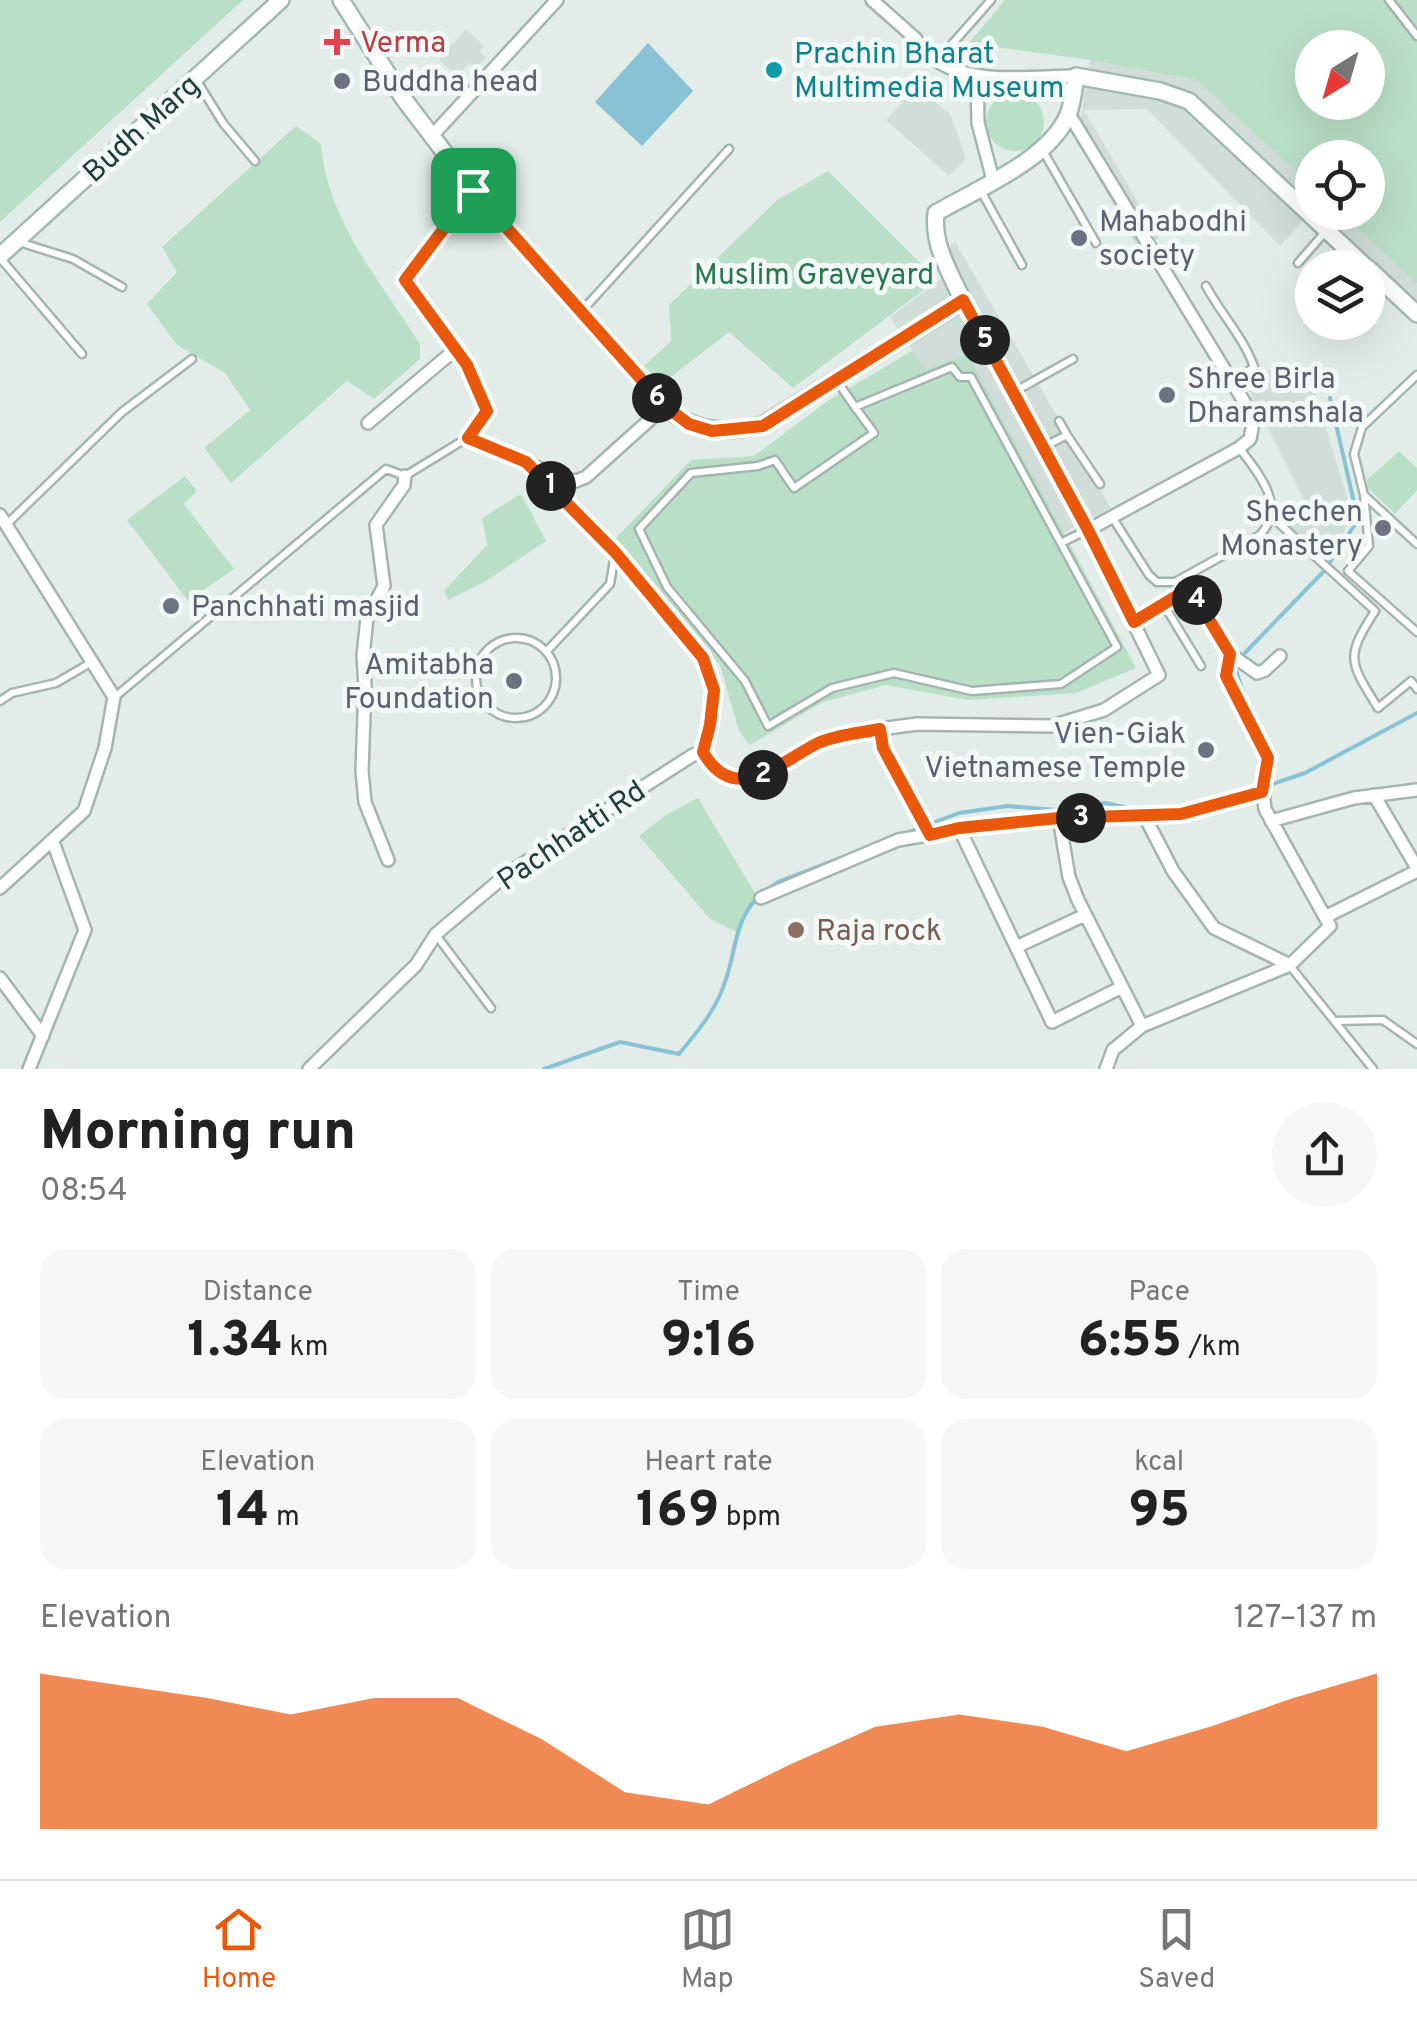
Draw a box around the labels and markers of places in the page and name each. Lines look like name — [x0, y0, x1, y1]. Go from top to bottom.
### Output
place label: Verma — [360, 26, 446, 63]
marker: Verma — [324, 29, 350, 55]
place label: Prachin Bharat Multimedia Museum — [794, 37, 1065, 108]
marker: Prachin Bharat Multimedia Museum — [763, 59, 785, 81]
place label: Buddha head — [362, 65, 538, 102]
marker: Buddha head — [331, 70, 353, 92]
pin — [431, 148, 516, 233]
place label: Mahabodhi society — [1099, 205, 1247, 276]
marker: Mahabodhi society — [1068, 227, 1090, 249]
pin: 5 — [960, 315, 1010, 365]
place label: Shree Birla Dharamshala — [1187, 362, 1364, 433]
pin: 6 — [632, 373, 682, 423]
marker: Shree Birla Dharamshala — [1156, 384, 1178, 406]
pin: 1 — [526, 461, 576, 511]
place label: Shechen Monastery — [1220, 495, 1363, 566]
marker: Shechen Monastery — [1372, 517, 1394, 539]
pin: 4 — [1172, 575, 1222, 625]
place label: Panchhati masjid — [191, 590, 420, 627]
marker: Panchhati masjid — [160, 595, 182, 617]
place label: Amitabha Foundation — [344, 648, 494, 719]
marker: Amitabha Foundation — [503, 670, 525, 692]
place label: Vien-Giak Vietnamese Temple — [924, 717, 1186, 788]
marker: Vien-Giak Vietnamese Temple — [1195, 739, 1217, 761]
pin: 2 — [738, 750, 788, 800]
pin: 3 — [1056, 793, 1106, 843]
place label: Raja rock — [816, 914, 942, 951]
marker: Raja rock — [785, 919, 807, 941]

